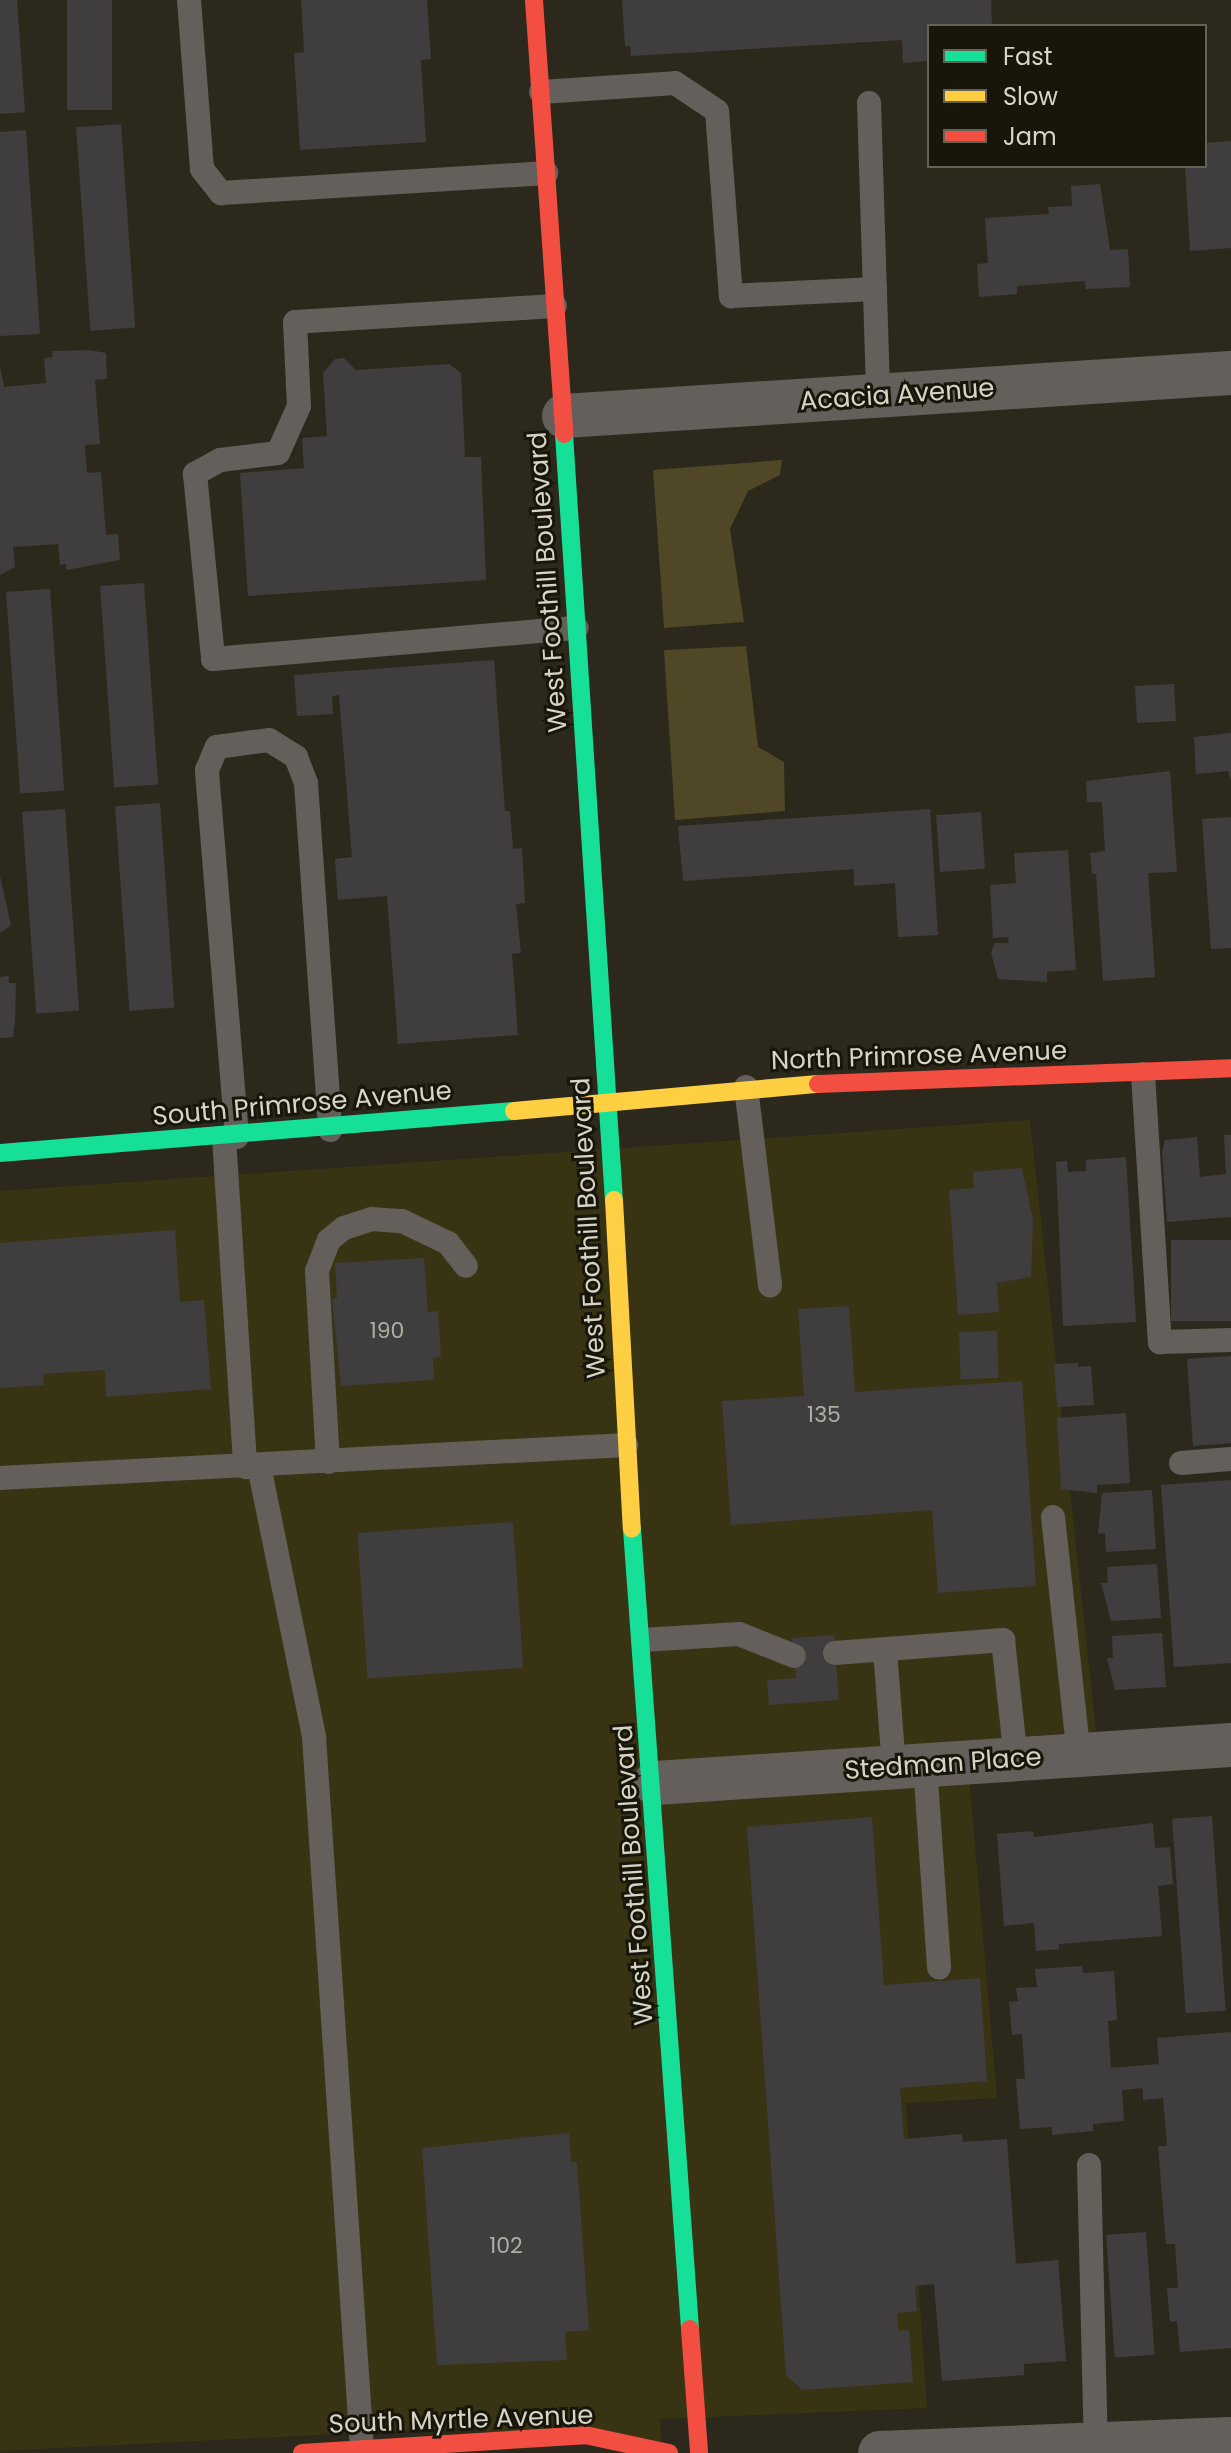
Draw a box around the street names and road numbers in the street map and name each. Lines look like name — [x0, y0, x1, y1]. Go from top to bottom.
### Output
street label: Acacia Avenue — [799, 373, 995, 417]
street label: West Foothill Boulevard — [522, 431, 574, 733]
street label: North Primrose Avenue — [770, 1035, 1068, 1077]
street label: South Primrose Avenue — [151, 1075, 453, 1133]
street label: West Foothill Boulevard — [566, 1077, 612, 1379]
street label: West Foothill Boulevard — [608, 1724, 660, 2026]
street label: Stedman Place — [844, 1742, 1042, 1786]
street label: South Myrtle Avenue — [328, 2400, 594, 2440]

